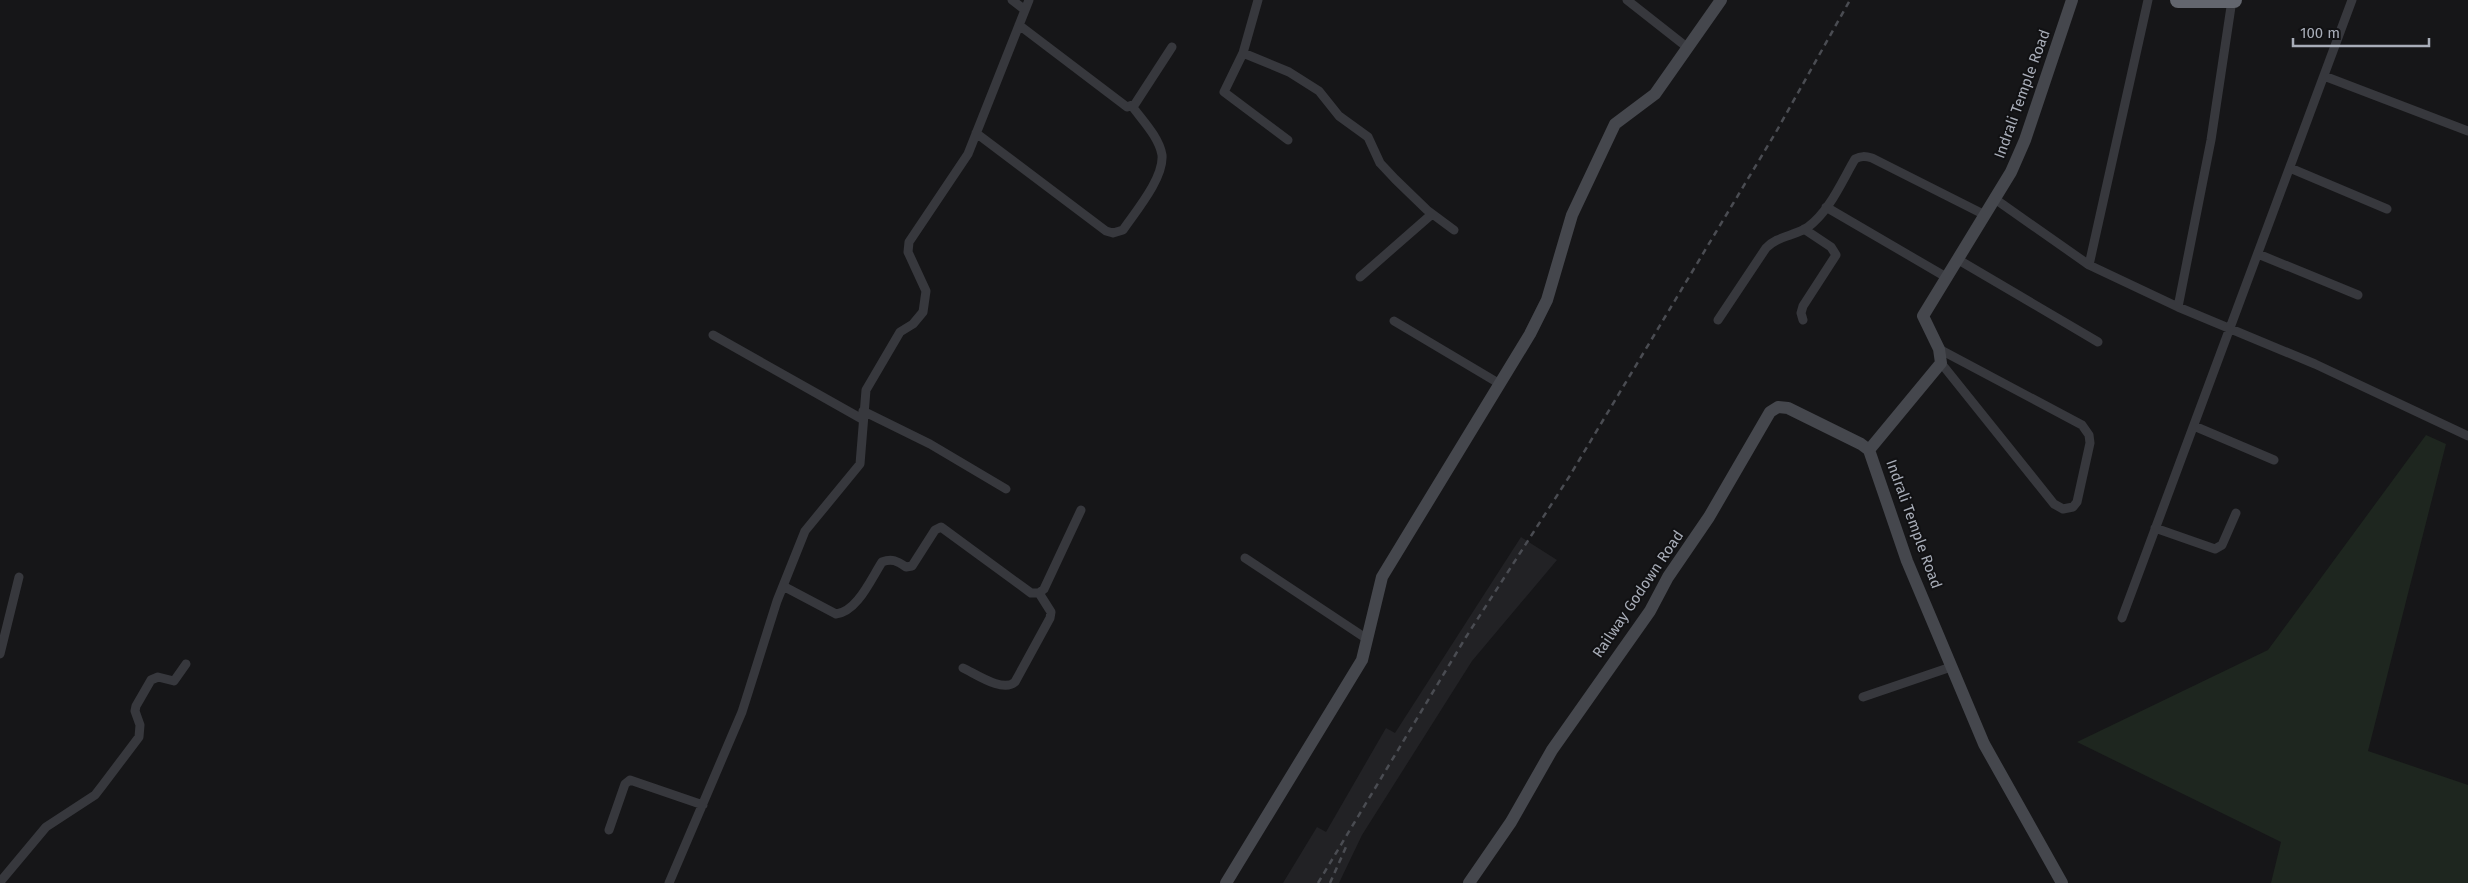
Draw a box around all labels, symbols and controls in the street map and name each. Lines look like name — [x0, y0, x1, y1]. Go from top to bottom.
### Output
scale bar — [2293, 15, 2429, 47]
text: 100 m — [2300, 24, 2340, 42]
street label: Indrali Temple Road — [1990, 27, 2054, 161]
street label: Indrali Temple Road — [1882, 457, 1946, 591]
street label: Railway Godown Road — [1589, 527, 1687, 661]

